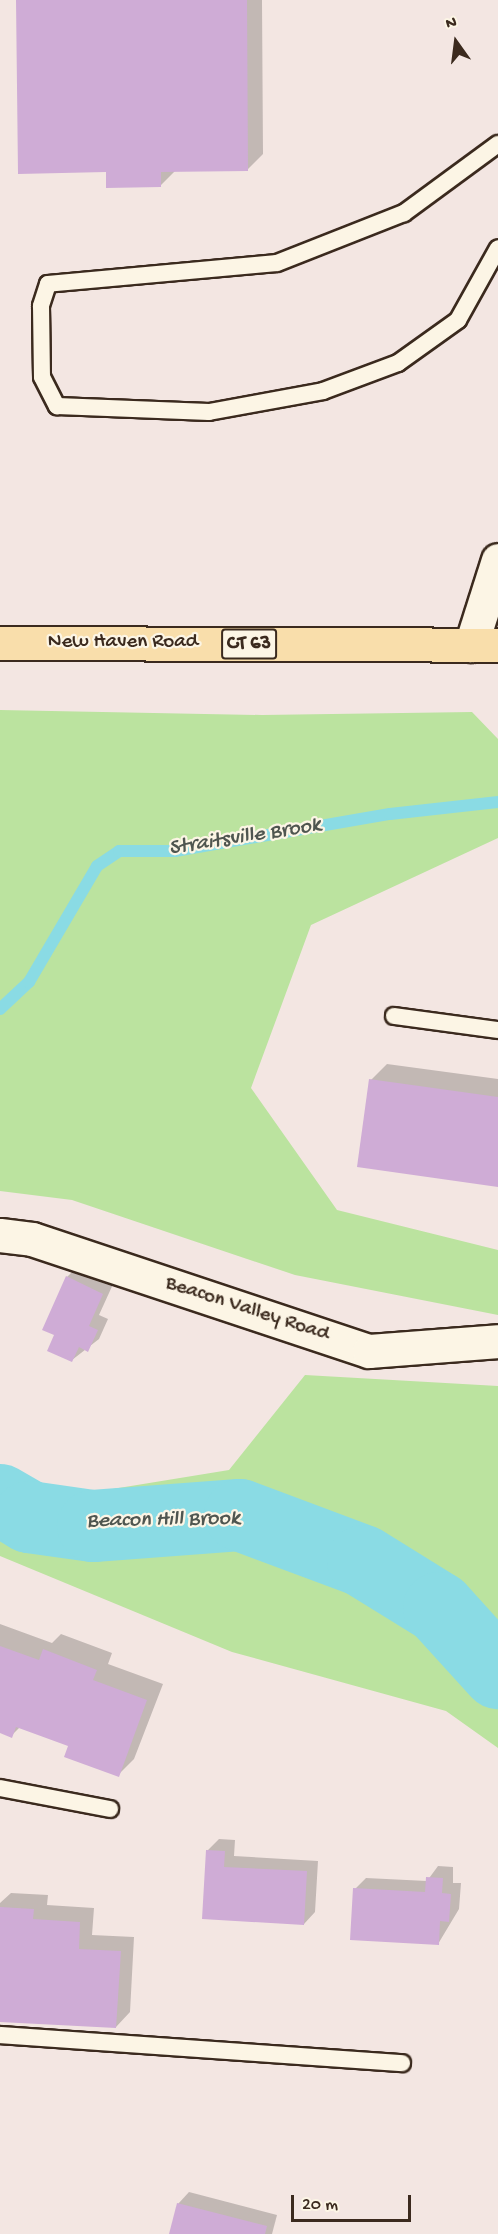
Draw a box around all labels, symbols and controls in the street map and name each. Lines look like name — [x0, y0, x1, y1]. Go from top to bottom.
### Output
north arrow — [426, 12, 486, 72]
text: N — [444, 14, 459, 35]
road number: CT 63 — [220, 627, 278, 661]
street label: New Haven Road — [48, 630, 198, 656]
water label: Straitsville Brook — [167, 813, 323, 863]
street label: Beacon Valley Road — [162, 1272, 332, 1348]
water label: Beacon Hill Brook — [86, 1506, 240, 1536]
scale bar — [294, 2183, 414, 2221]
text: 20 m — [302, 2195, 338, 2216]

